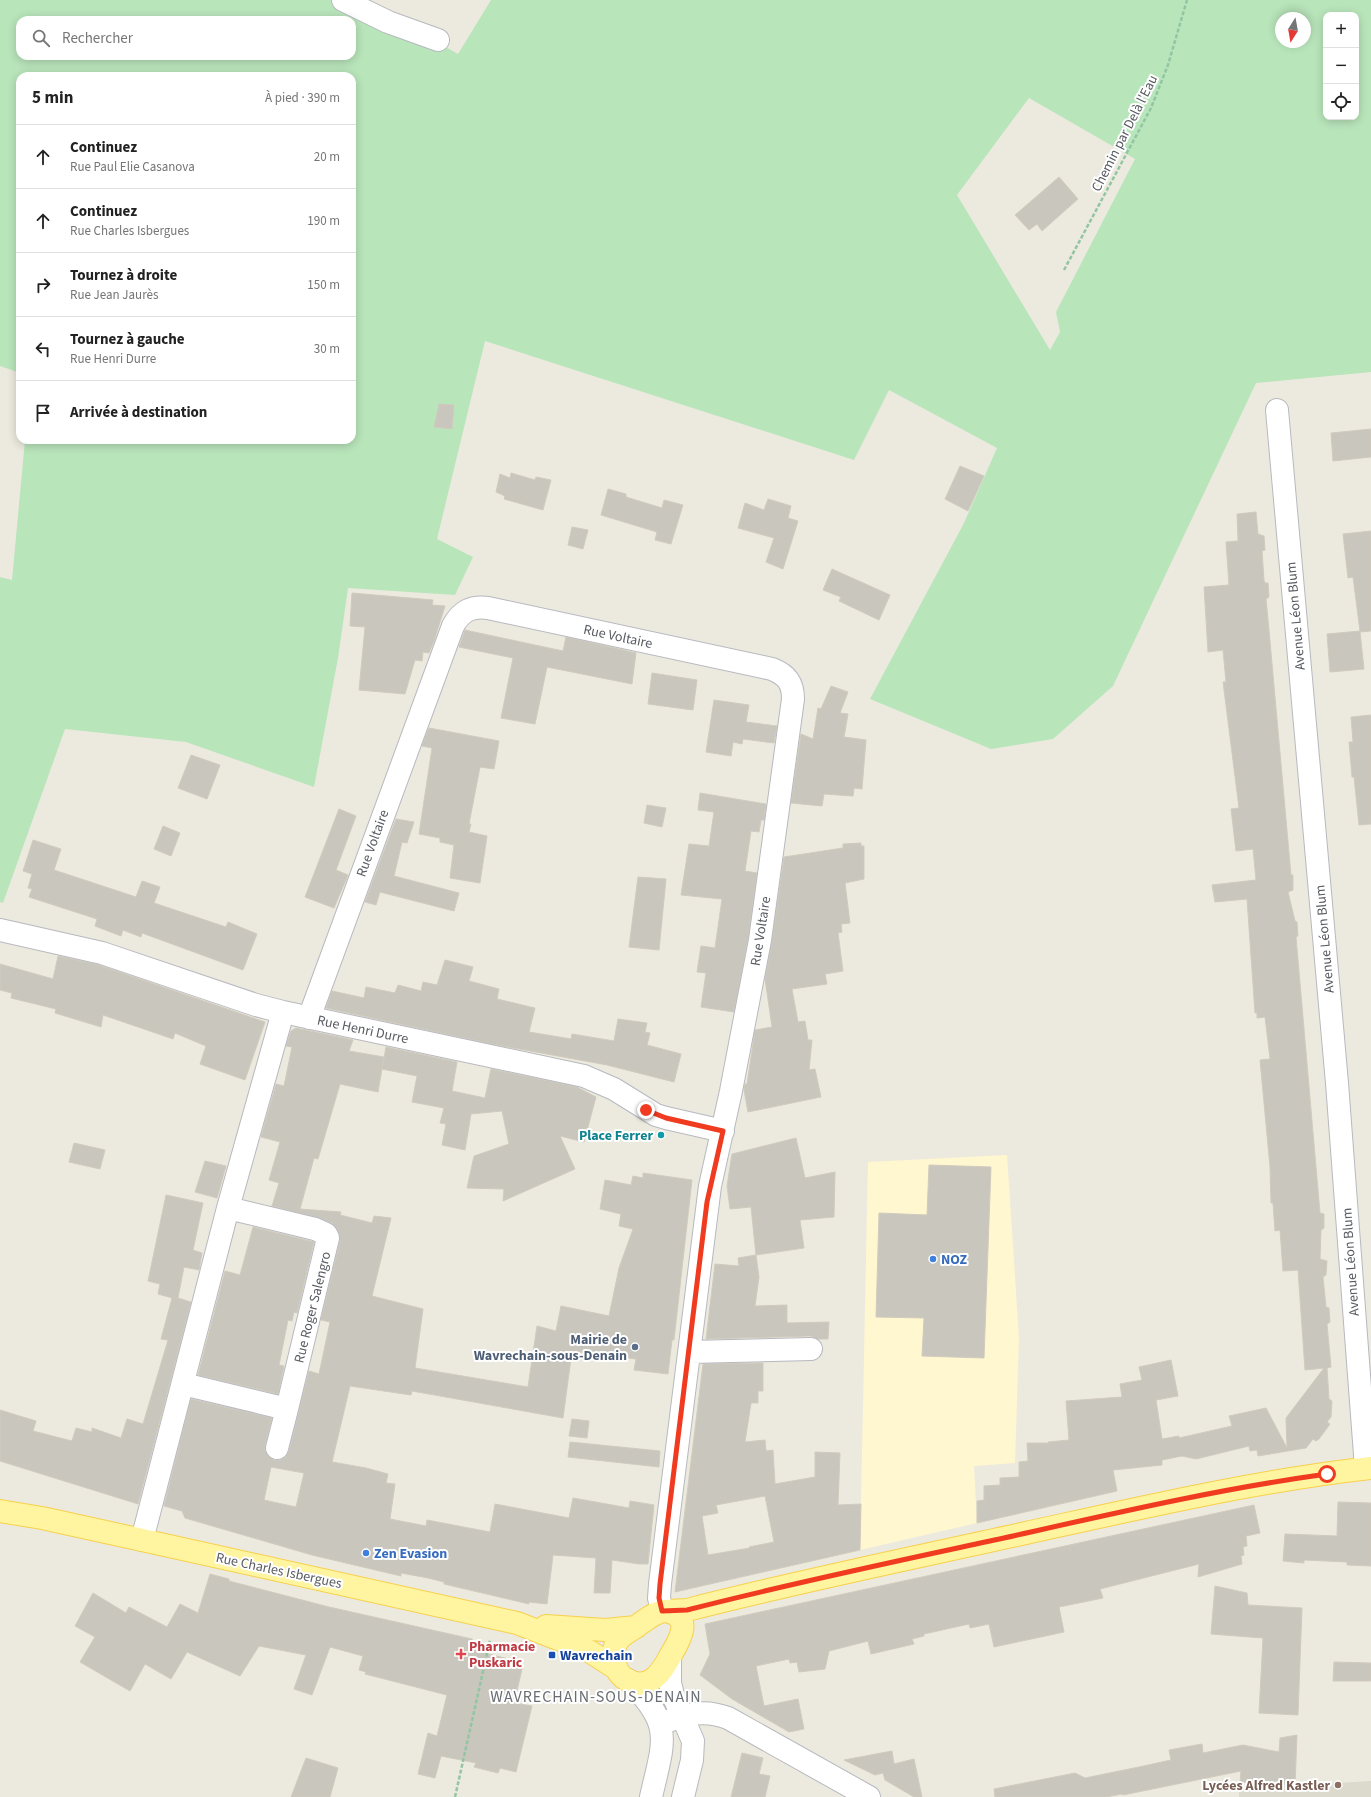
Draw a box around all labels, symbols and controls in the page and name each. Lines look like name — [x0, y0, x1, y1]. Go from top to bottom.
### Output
north arrow — [1275, 12, 1311, 48]
map controls — [1323, 12, 1359, 120]
button: + — [1323, 12, 1359, 48]
search box — [16, 16, 356, 60]
icon: search — [30, 27, 52, 49]
text: Rechercher — [62, 28, 133, 49]
button: − — [1323, 48, 1359, 84]
street label: Chemin par Delà l'Eau — [1087, 72, 1163, 195]
button: locate — [1323, 84, 1359, 120]
text: 5 min — [32, 86, 73, 110]
text: À pied · 390 m — [265, 89, 340, 107]
text: Continuez — [70, 137, 137, 158]
icon: ahead — [32, 146, 54, 168]
text: 20 m — [314, 148, 340, 166]
text: Rue Paul Elie Casanova — [70, 158, 195, 176]
text: Continuez — [70, 201, 137, 222]
icon: ahead — [32, 210, 54, 232]
text: 190 m — [307, 212, 340, 230]
text: Rue Charles Isbergues — [70, 222, 189, 240]
text: Tournez à droite — [70, 265, 177, 286]
icon: right — [32, 274, 54, 296]
text: 150 m — [307, 276, 340, 294]
text: Rue Jean Jaurès — [70, 286, 158, 304]
text: Tournez à gauche — [70, 329, 185, 350]
icon: left — [32, 338, 54, 360]
text: 30 m — [314, 340, 340, 358]
text: Rue Henri Durre — [70, 350, 156, 368]
icon: arrive — [32, 402, 54, 424]
text: Arrivée à destination — [70, 402, 207, 423]
street label: Avenue Léon Blum — [1281, 561, 1311, 671]
street label: Rue Voltaire — [581, 620, 654, 654]
street label: Rue Voltaire — [352, 807, 394, 880]
street label: Avenue Léon Blum — [1310, 884, 1340, 994]
street label: Rue Voltaire — [746, 895, 776, 967]
street label: Rue Henri Durre — [315, 1011, 410, 1049]
route end — [637, 1101, 655, 1119]
place label: Place Ferrer — [579, 1126, 653, 1146]
marker: Place Ferrer — [656, 1130, 666, 1140]
street label: Avenue Léon Blum — [1337, 1207, 1365, 1317]
street label: Rue Roger Salengro — [289, 1249, 336, 1365]
place label: NOZ — [941, 1250, 968, 1270]
marker: NOZ — [928, 1254, 938, 1264]
place label: Mairie de Wavrechain-sous-Denain — [474, 1330, 627, 1366]
marker: Mairie de Wavrechain-sous-Denain — [630, 1342, 640, 1352]
route start — [1318, 1465, 1336, 1483]
place label: Zen Evasion — [374, 1544, 447, 1564]
street label: Rue Charles Isbergues — [214, 1548, 344, 1594]
marker: Zen Evasion — [361, 1548, 371, 1558]
place label: Pharmacie Puskaric — [469, 1637, 535, 1673]
place label: Wavrechain — [560, 1646, 632, 1666]
marker: Pharmacie Puskaric — [456, 1649, 466, 1659]
marker: Wavrechain — [547, 1650, 557, 1660]
district label: WAVRECHAIN-SOUS-DENAIN — [490, 1686, 702, 1708]
place label: Lycées Alfred Kastler — [1202, 1776, 1330, 1796]
marker: Lycées Alfred Kastler — [1333, 1780, 1343, 1790]

